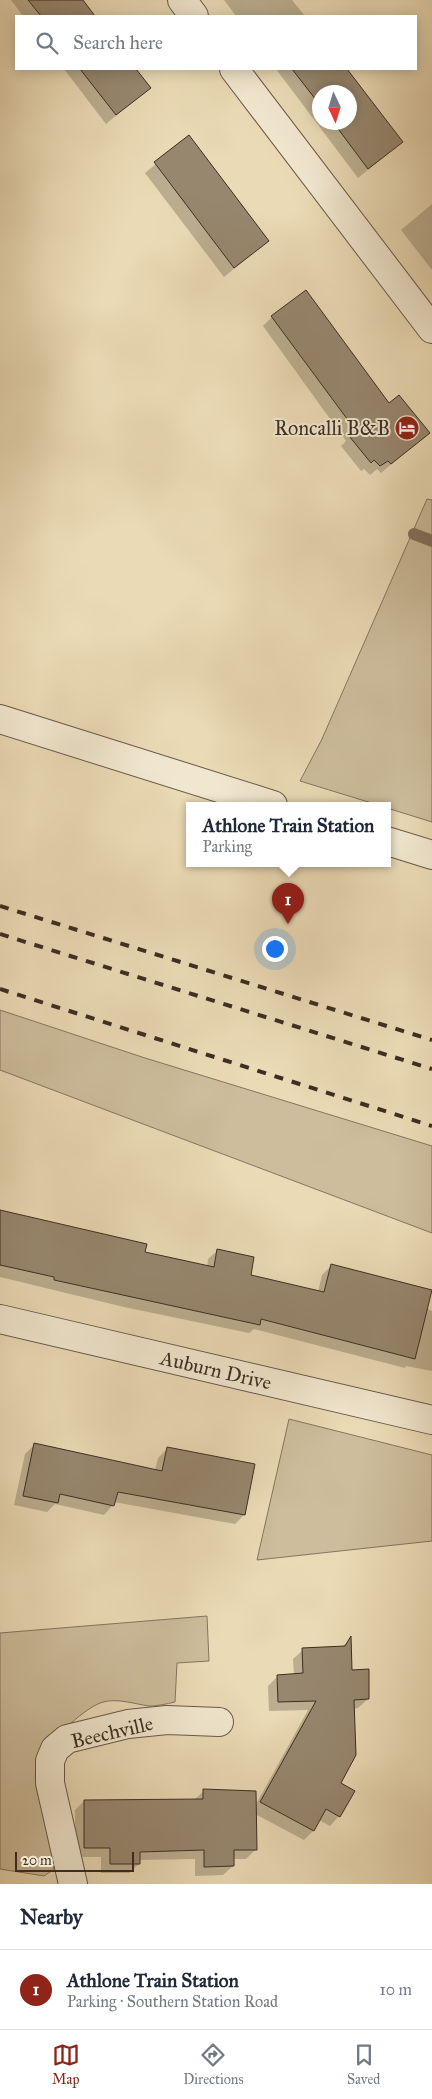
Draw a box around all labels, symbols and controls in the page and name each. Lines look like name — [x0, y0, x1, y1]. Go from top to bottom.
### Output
search box — [15, 15, 417, 70]
icon: search — [33, 29, 61, 57]
text: Search here — [73, 31, 163, 54]
north arrow — [312, 85, 357, 130]
hotel icon: Roncalli B&B — [394, 415, 420, 441]
place label: Roncalli B&B — [274, 416, 390, 440]
popup — [186, 802, 391, 867]
text: Athlone Train Station — [203, 814, 374, 837]
text: Parking — [203, 837, 252, 856]
pin: 1 — [272, 883, 304, 924]
your location — [262, 936, 288, 962]
street label: Auburn Drive — [157, 1345, 274, 1394]
street label: Beechville — [69, 1711, 155, 1753]
scale bar — [15, 1849, 134, 1872]
text: 20 m — [22, 1852, 52, 1869]
text: Nearby — [20, 1904, 83, 1930]
text: Athlone Train Station — [67, 1969, 239, 1992]
text: 1 — [33, 1980, 39, 1999]
text: 10 m — [380, 1980, 412, 1999]
text: Parking · Southern Station Road — [67, 1992, 278, 2011]
tab: Map — [52, 2041, 80, 2088]
tab: Directions — [183, 2041, 244, 2088]
tab: Saved — [347, 2041, 380, 2088]

